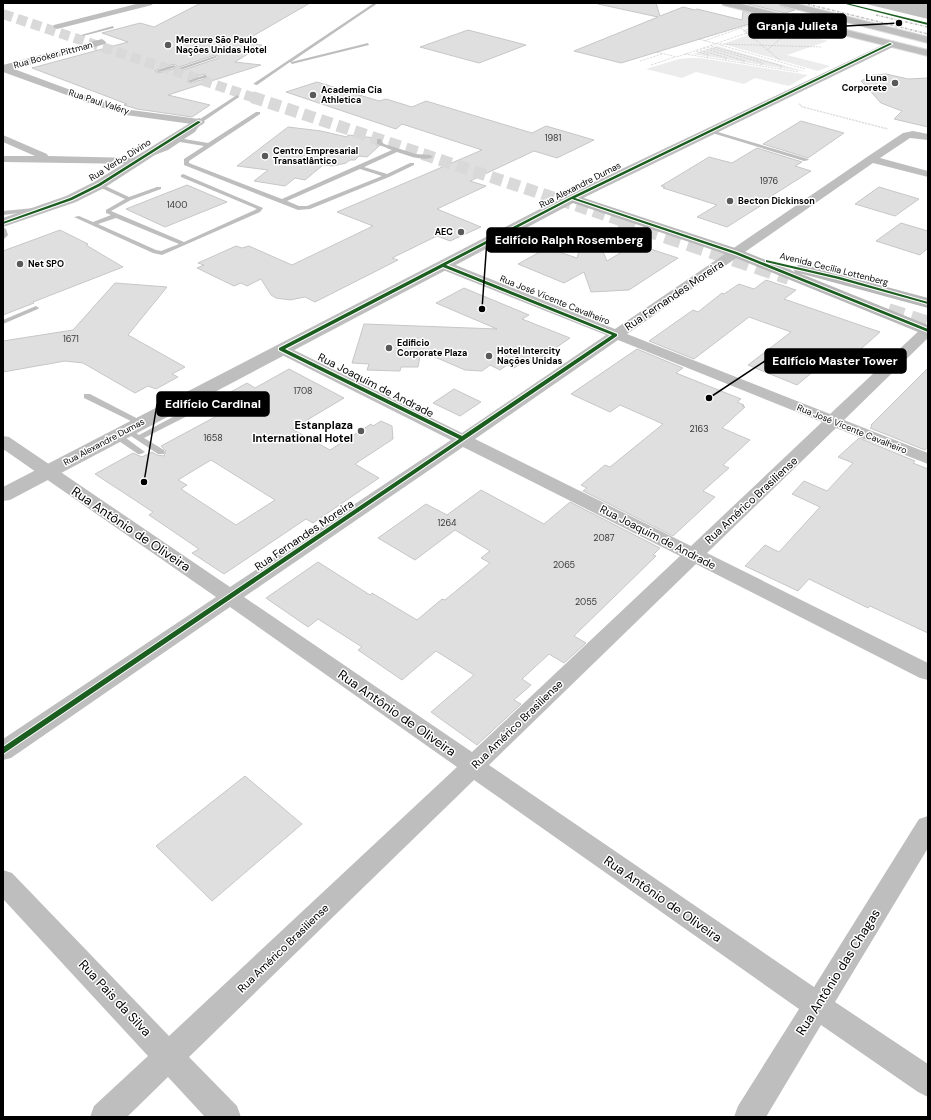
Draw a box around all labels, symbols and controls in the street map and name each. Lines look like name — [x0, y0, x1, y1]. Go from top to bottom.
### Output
callout: Granja Julieta — [749, 14, 846, 38]
text: Granja Julieta — [756, 18, 838, 34]
place label: Mercure São Paulo Nações Unidas Hotel — [176, 34, 267, 56]
street label: Rua Booker Pittman — [12, 39, 94, 71]
marker: Mercure São Paulo Nações Unidas Hotel — [163, 40, 173, 50]
place label: Luna Corporete — [842, 72, 888, 94]
marker: Luna Corporete — [890, 78, 900, 88]
place label: Academia Cia Athletica — [321, 84, 382, 106]
street label: Rua Paul Valéry — [67, 87, 131, 117]
marker: Academia Cia Athletica — [308, 90, 318, 100]
house number: 1981 — [545, 132, 561, 144]
street label: Rua Verbo Divino — [87, 136, 153, 184]
place label: Centro Empresarial Transatlântico — [273, 145, 358, 167]
marker: Centro Empresarial Transatlântico — [260, 151, 270, 161]
street label: Rua Alexandre Dumas — [537, 159, 623, 211]
house number: 1976 — [760, 175, 779, 187]
place label: Becton Dickinson — [738, 195, 815, 207]
marker: Becton Dickinson — [725, 196, 735, 206]
house number: 1400 — [167, 199, 187, 211]
place label: AEC — [435, 226, 453, 238]
marker: AEC — [456, 227, 466, 237]
callout: Edifício Ralph Rosemberg — [487, 228, 651, 252]
text: Edifício Ralph Rosemberg — [495, 232, 643, 248]
street label: Avenida Cecília Lottenberg — [778, 250, 890, 288]
street label: Rua Fernandes Moreira — [622, 257, 726, 333]
place label: Net SPO — [28, 258, 64, 270]
marker: Net SPO — [15, 259, 25, 269]
street label: Rua José Vicente Cavalheiro — [498, 272, 612, 328]
house number: 1671 — [63, 333, 79, 345]
place label: Edificio Corporate Plaza — [397, 337, 467, 359]
marker: Edificio Corporate Plaza — [384, 343, 394, 353]
place label: Hotel Intercity Nações Unidas — [497, 345, 562, 367]
callout: Edifício Master Tower — [765, 349, 906, 373]
street label: Rua Joaquim de Andrade — [316, 350, 436, 420]
marker: Hotel Intercity Nações Unidas — [484, 351, 494, 361]
text: Edifício Master Tower — [772, 353, 898, 369]
house number: 1708 — [293, 385, 313, 397]
callout: Edifício Cardinal — [157, 392, 269, 416]
text: Edifício Cardinal — [165, 396, 261, 412]
street label: Rua José Vicente Cavalheiro — [795, 401, 909, 457]
street label: Rua Alexandre Dumas — [61, 415, 147, 468]
place label: Estanplaza International Hotel — [253, 418, 353, 445]
house number: 2163 — [690, 423, 708, 435]
marker: Estanplaza International Hotel — [356, 426, 366, 436]
house number: 1658 — [203, 432, 223, 444]
street label: Rua Américo Brasiliense — [702, 453, 800, 547]
street label: Rua Antônio de Oliveira — [68, 483, 194, 575]
street label: Rua Fernandes Moreira — [252, 497, 356, 573]
street label: Rua Joaquim de Andrade — [598, 502, 718, 572]
house number: 1264 — [437, 517, 457, 529]
house number: 2087 — [593, 532, 615, 544]
house number: 2065 — [553, 559, 575, 571]
house number: 2055 — [575, 596, 597, 608]
street label: Rua Antônio de Oliveira — [335, 666, 459, 760]
street label: Rua Américo Brasiliense — [468, 677, 566, 771]
street label: Rua Antônio de Oliveira — [601, 852, 725, 946]
street label: Rua Américo Brasiliense — [234, 901, 332, 995]
street label: Rua Antônio das Chagas — [792, 906, 884, 1038]
street label: Rua Pais da Silva — [75, 956, 155, 1040]

